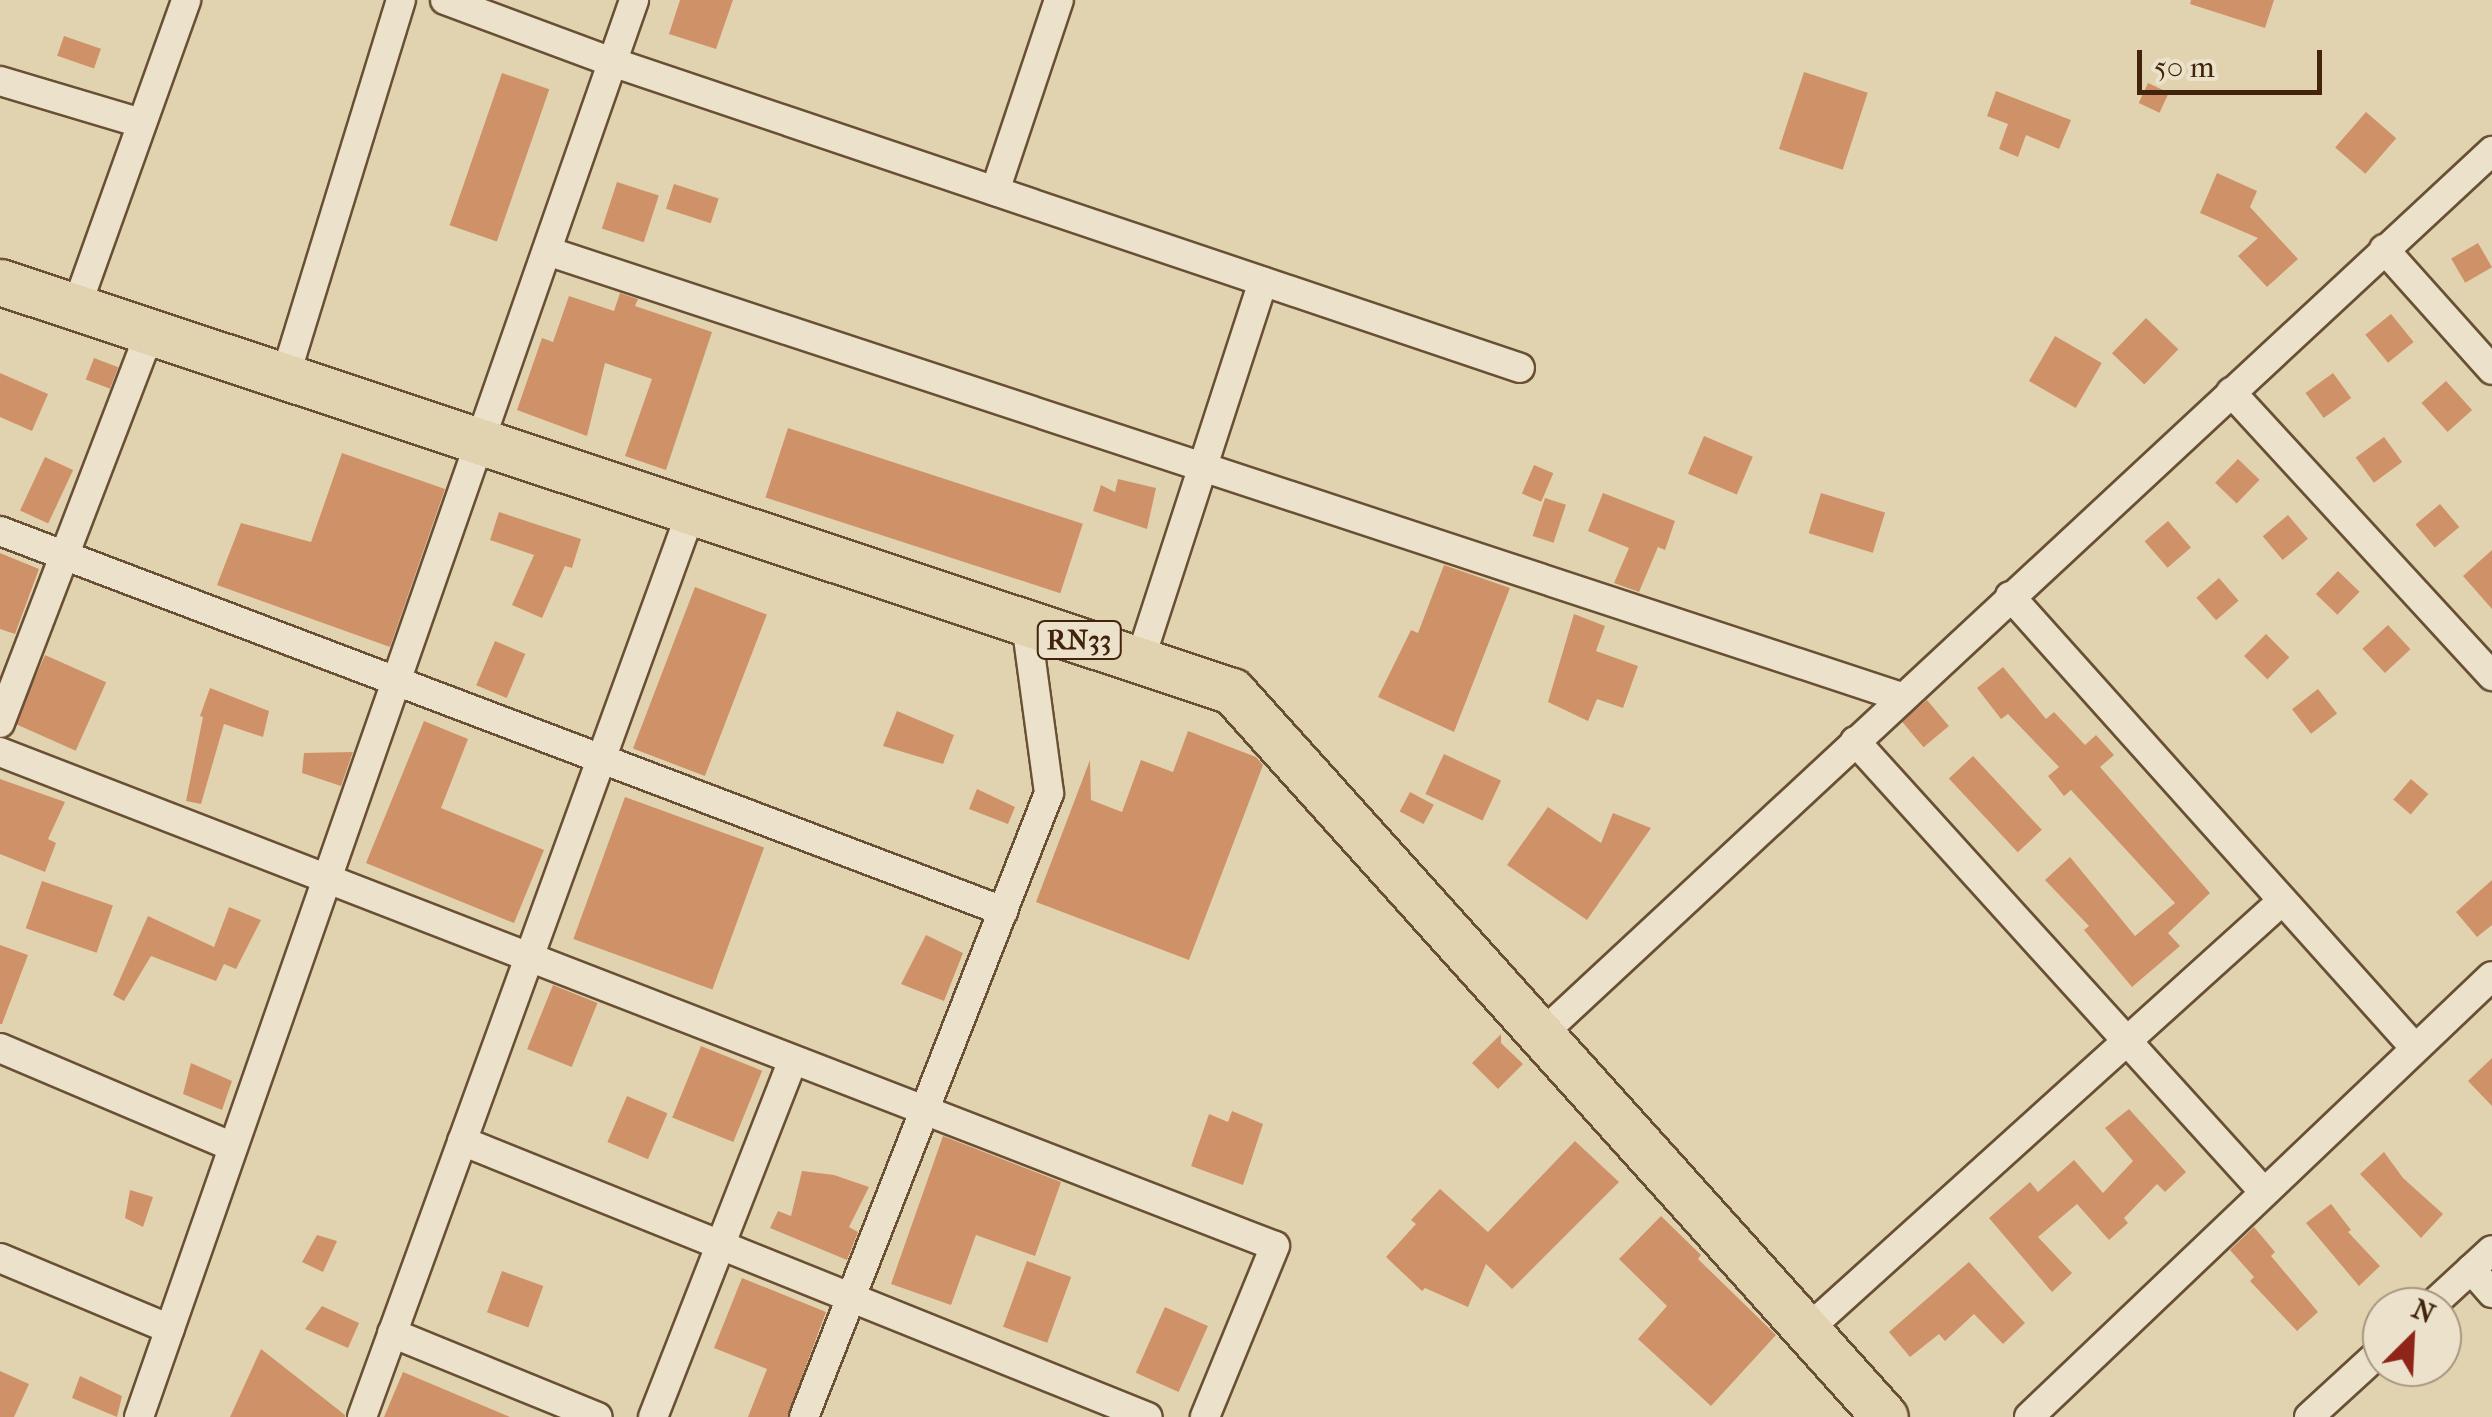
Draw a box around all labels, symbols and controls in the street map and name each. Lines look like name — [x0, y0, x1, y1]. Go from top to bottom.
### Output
scale bar — [2142, 30, 2327, 92]
text: 50 m — [2154, 50, 2215, 85]
road number: RN33 — [1036, 617, 1122, 663]
north arrow — [2362, 1287, 2462, 1387]
text: N — [2407, 1292, 2440, 1330]

